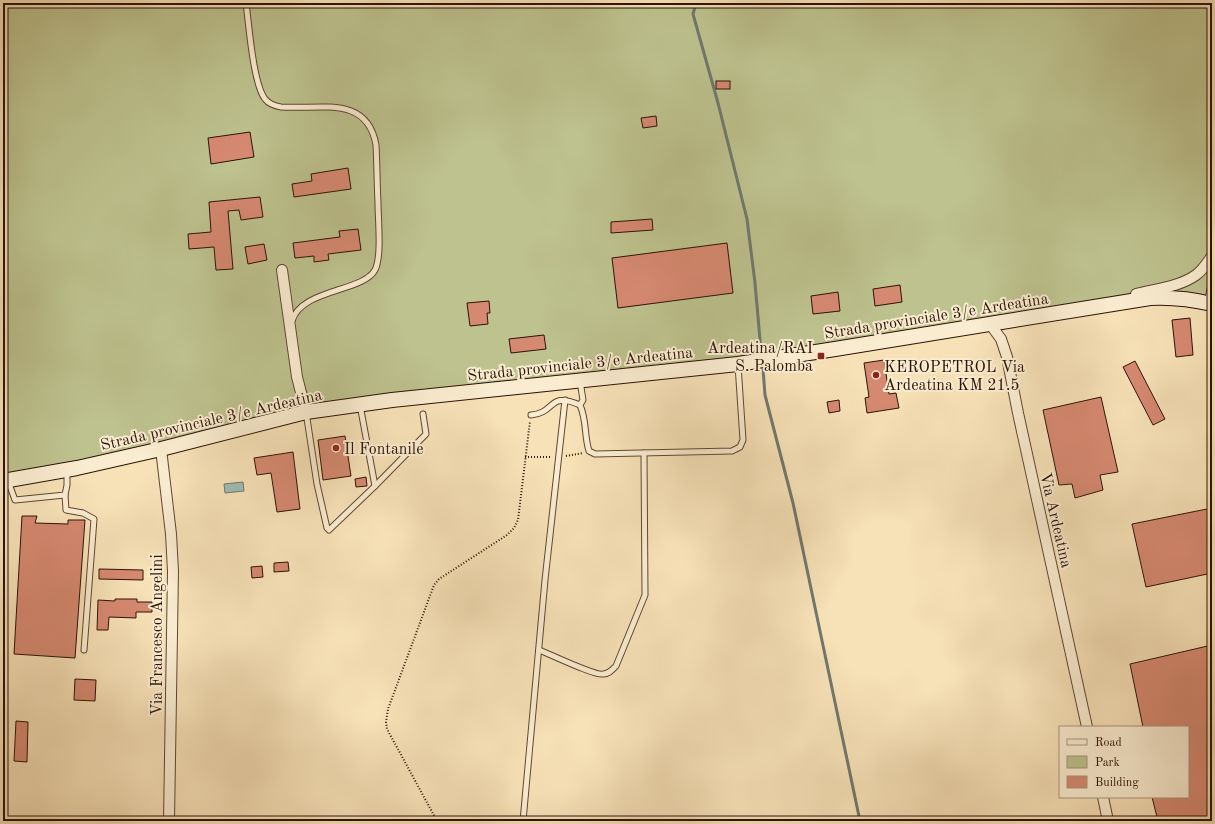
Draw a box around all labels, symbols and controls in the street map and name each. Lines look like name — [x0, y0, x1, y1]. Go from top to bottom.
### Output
street label: Strada provinciale 3/e Ardeatina — [823, 291, 1050, 343]
place label: Ardeatina/RAI S. Palomba — [707, 341, 813, 375]
street label: Strada provinciale 3/e Ardeatina — [467, 345, 694, 385]
marker: Ardeatina/RAI S. Palomba — [816, 351, 826, 361]
place label: KEROPETROL Via Ardeatina KM 21.5 — [884, 360, 1025, 394]
marker: KEROPETROL Via Ardeatina KM 21.5 — [871, 370, 881, 380]
street label: Strada provinciale 3/e Ardeatina — [99, 388, 324, 454]
place label: Il Fontanile — [344, 442, 424, 458]
marker: Il Fontanile — [331, 443, 341, 453]
street label: Via Ardeatina — [1036, 471, 1074, 570]
street label: Via Francesco Angelini — [150, 554, 166, 716]
legend — [1059, 726, 1189, 798]
text: Road — [1095, 737, 1122, 749]
text: Park — [1095, 757, 1120, 769]
text: Building — [1095, 777, 1139, 789]

